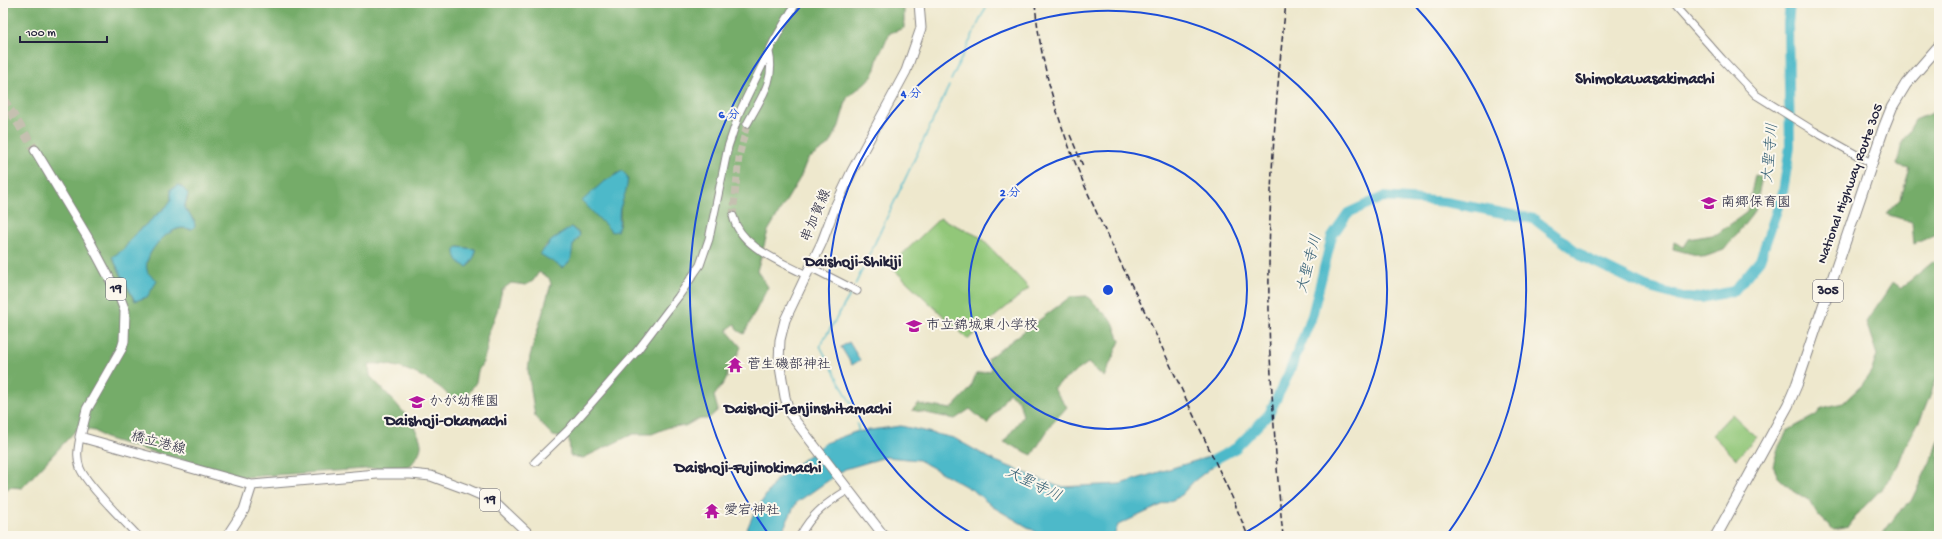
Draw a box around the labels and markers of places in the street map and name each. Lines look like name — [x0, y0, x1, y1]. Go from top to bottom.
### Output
school or university icon: 南郷保育園 — [1700, 194, 1718, 212]
place label: 南郷保育園 — [1721, 195, 1791, 212]
centre of rings — [1101, 283, 1115, 297]
school or university icon: 市立錦城東小学校 — [905, 317, 923, 335]
place label: 市立錦城東小学校 — [926, 318, 1038, 335]
temple icon: 菅生磯部神社 — [726, 356, 744, 374]
place label: 菅生磯部神社 — [747, 357, 831, 374]
school or university icon: かが幼稚園 — [408, 393, 426, 411]
place label: かが幼稚園 — [429, 394, 499, 411]
temple icon: 愛宕神社 — [703, 502, 721, 520]
place label: 愛宕神社 — [724, 503, 780, 520]

